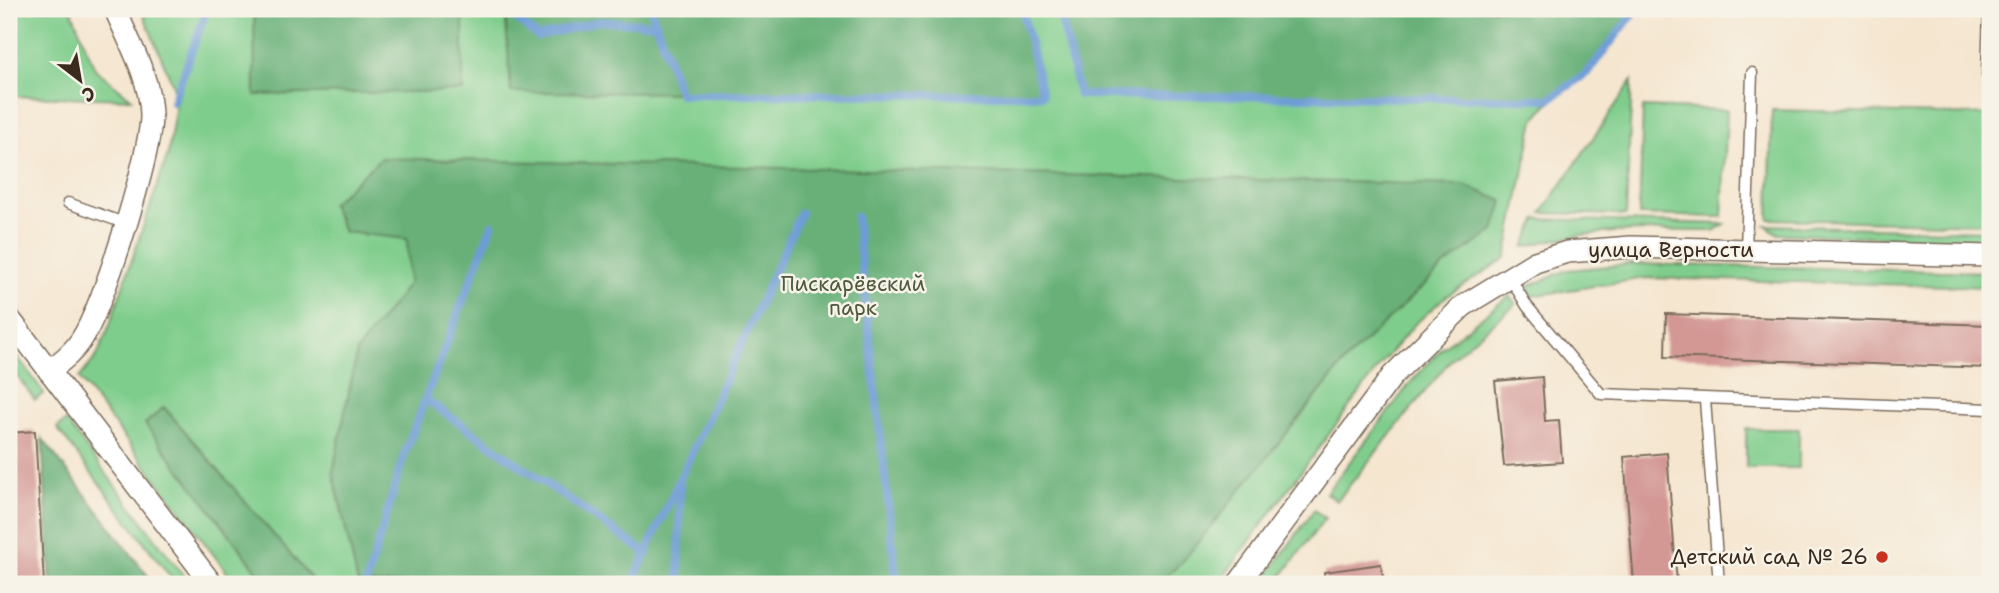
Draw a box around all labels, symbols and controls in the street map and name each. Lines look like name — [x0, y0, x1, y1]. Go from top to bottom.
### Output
north arrow — [46, 46, 116, 116]
text: С — [77, 80, 100, 108]
street label: улица Верности — [1588, 236, 1754, 264]
park label: Пискарёвский парк — [781, 270, 926, 322]
place label: Детский сад № 26 — [1670, 543, 1868, 571]
marker: Детский сад № 26 — [1874, 549, 1890, 565]

